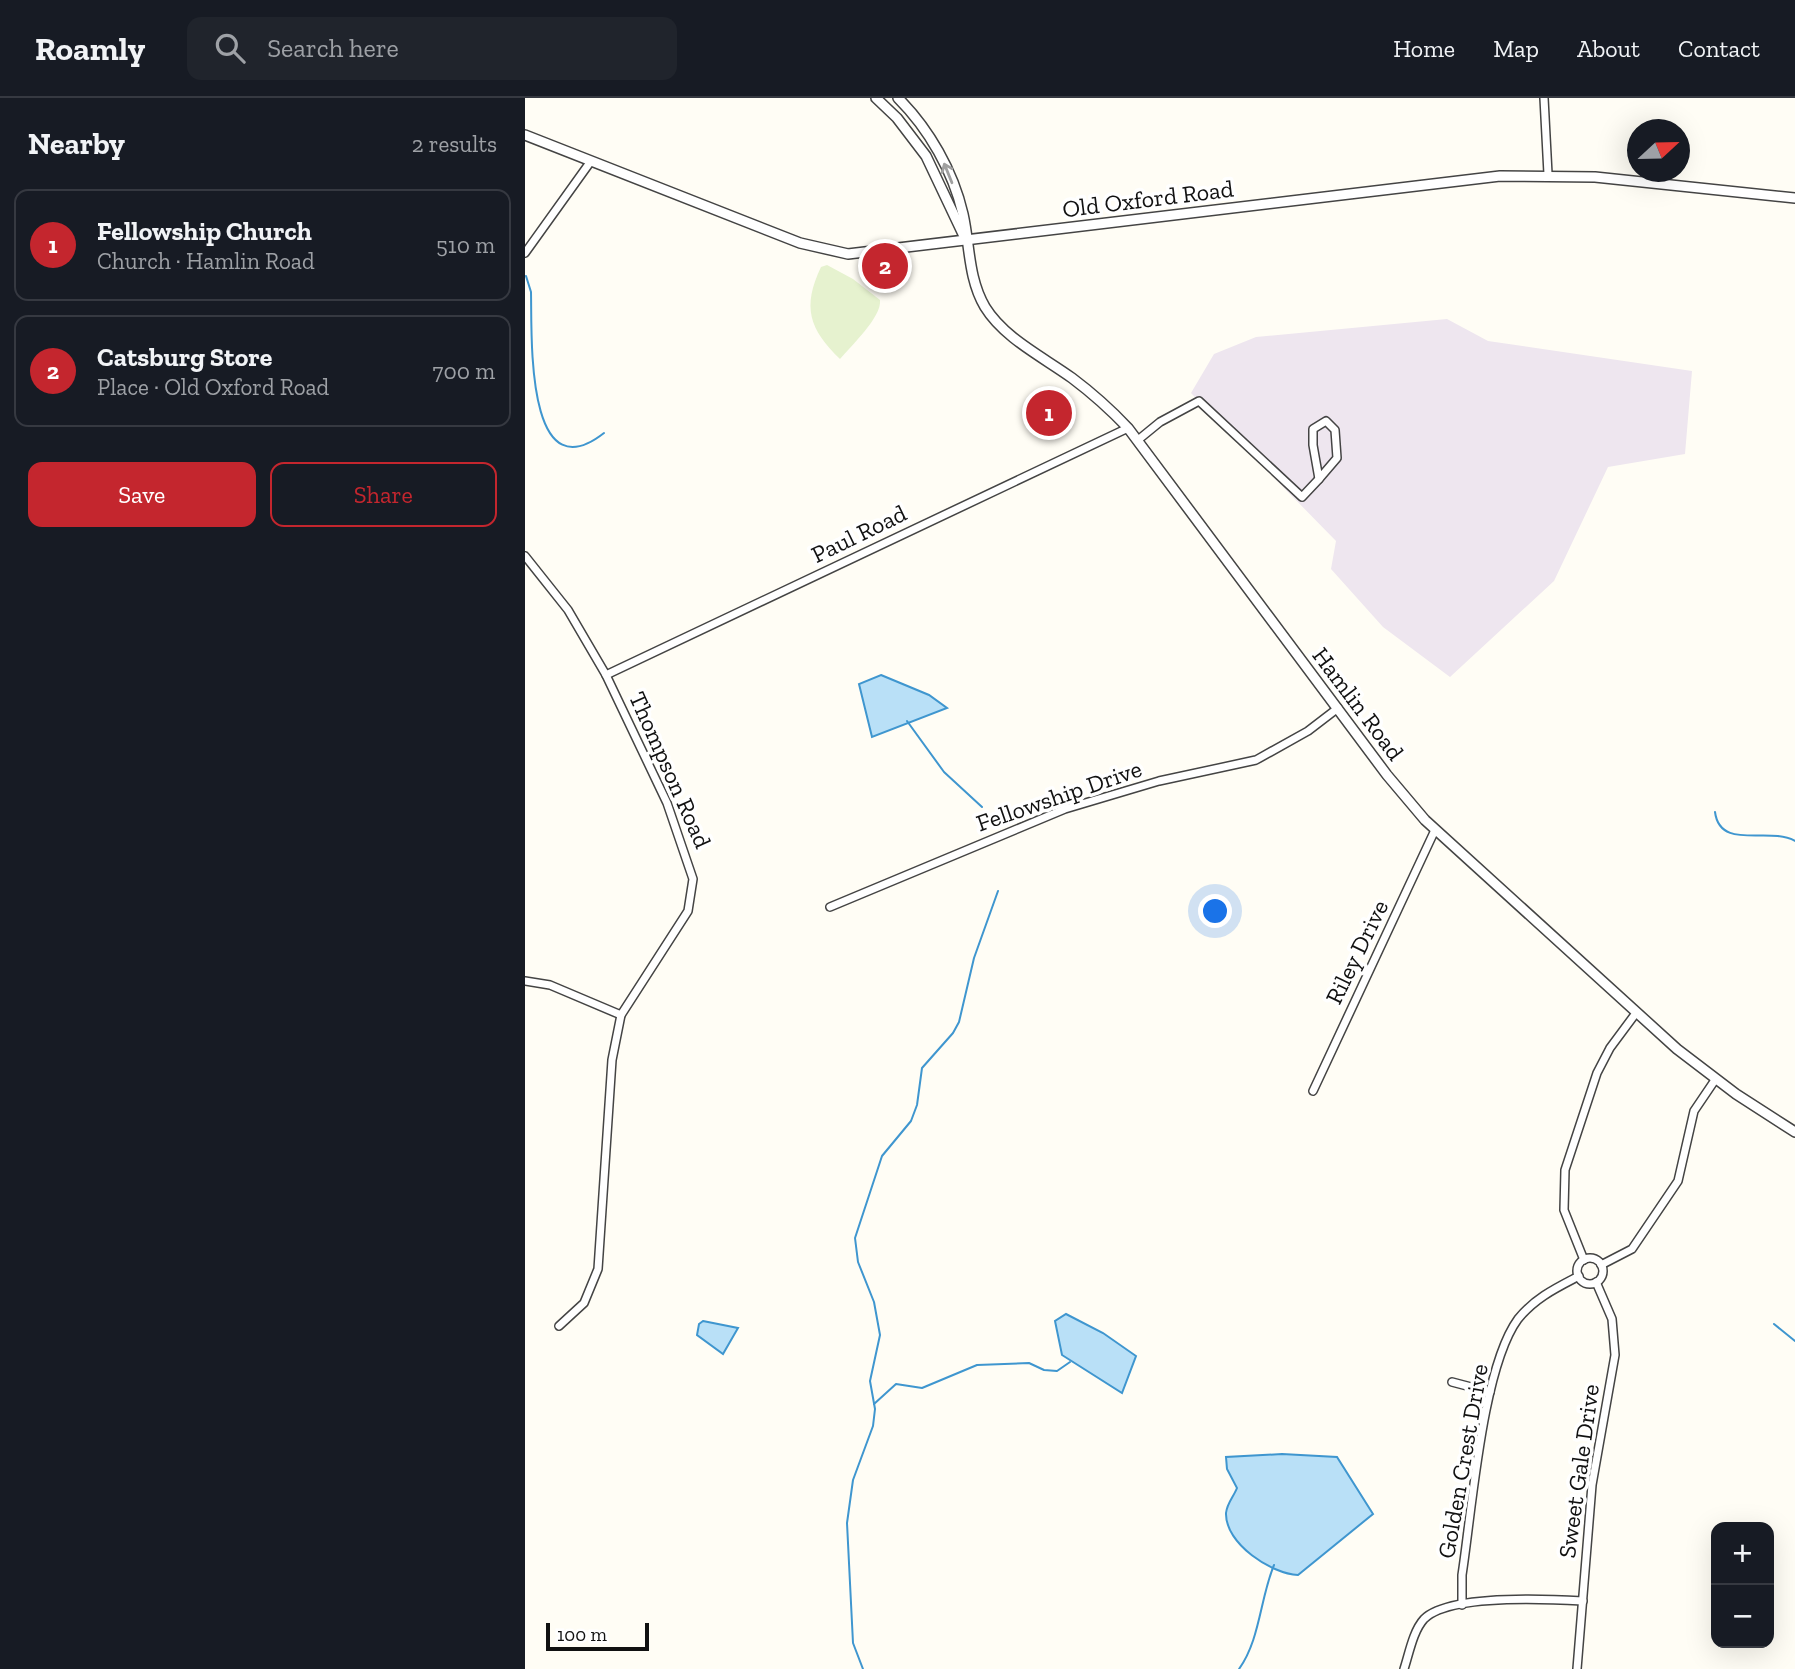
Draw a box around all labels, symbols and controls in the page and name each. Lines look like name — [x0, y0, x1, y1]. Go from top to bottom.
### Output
search box — [187, 17, 677, 80]
text: Roamly — [35, 29, 145, 68]
icon: search — [211, 29, 249, 67]
text: Search here — [267, 32, 399, 64]
text: Home — [1393, 34, 1455, 63]
text: Map — [1493, 34, 1539, 63]
text: About — [1577, 34, 1640, 63]
text: Contact — [1678, 34, 1760, 63]
north arrow — [1627, 119, 1690, 182]
text: Nearby — [28, 126, 125, 162]
text: 2 results — [412, 130, 497, 158]
one-way arrow — [941, 163, 954, 184]
street label: Old Oxford Road — [1061, 174, 1235, 223]
text: Fellowship Church — [97, 215, 312, 247]
text: 1 — [48, 231, 58, 259]
text: 510 m — [436, 231, 495, 259]
pin: 2 — [862, 240, 908, 292]
text: Church · Hamlin Road — [97, 247, 315, 275]
text: Catsburg Store — [97, 341, 272, 373]
text: 2 — [47, 357, 59, 385]
text: 700 m — [433, 357, 495, 385]
text: Place · Old Oxford Road — [97, 373, 329, 401]
pin: 1 — [1026, 387, 1072, 439]
button: Save — [28, 462, 256, 527]
button: Share — [270, 462, 497, 527]
street label: Paul Road — [807, 498, 911, 569]
street label: Hamlin Road — [1306, 641, 1410, 766]
street label: Thompson Road — [623, 687, 718, 853]
street label: Fellowship Drive — [972, 754, 1145, 837]
your location — [1198, 894, 1232, 928]
street label: Riley Drive — [1319, 895, 1394, 1009]
street label: Golden Crest Drive — [1431, 1361, 1494, 1561]
street label: Sweet Gale Drive — [1552, 1382, 1605, 1560]
map controls — [1711, 1522, 1774, 1648]
button: + — [1711, 1522, 1774, 1585]
button: − — [1711, 1585, 1774, 1648]
scale bar — [546, 1620, 649, 1652]
text: 100 m — [557, 1623, 607, 1646]

